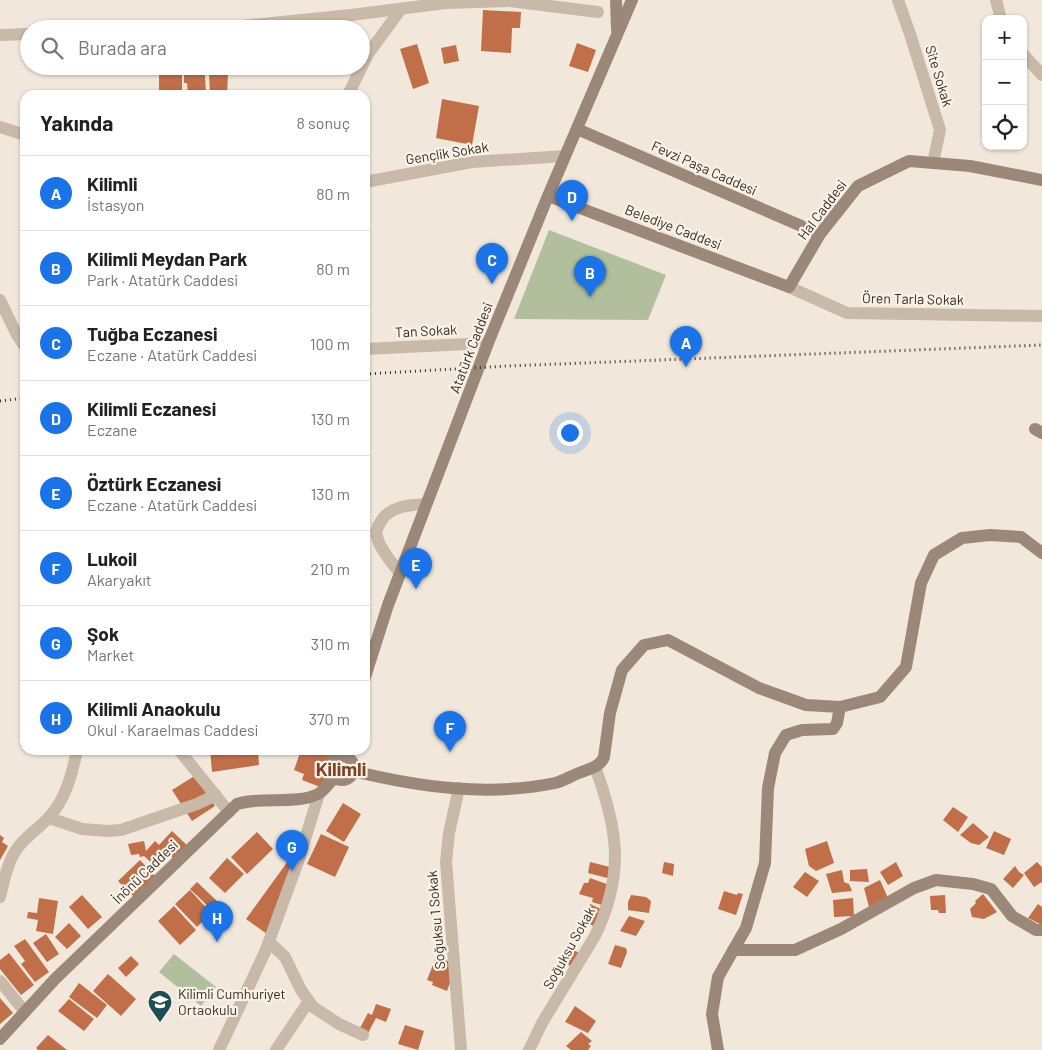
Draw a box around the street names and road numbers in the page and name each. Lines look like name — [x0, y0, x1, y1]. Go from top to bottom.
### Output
street label: Site Sokak — [922, 43, 957, 109]
street label: Fevzi Paşa Caddesi — [649, 137, 759, 198]
street label: Gençlik Sokak — [404, 138, 490, 167]
street label: Hal Caddesi — [794, 177, 850, 243]
street label: Belediye Caddesi — [623, 200, 724, 253]
street label: Ören Tarla Sokak — [862, 289, 964, 308]
street label: Atatürk Caddesi — [445, 300, 496, 396]
street label: Tan Sokak — [395, 320, 457, 341]
street label: İnönü Caddesi — [108, 836, 181, 907]
street label: Soğuksu 1 Sokak — [423, 870, 448, 970]
street label: Soğuksu Sokak — [539, 904, 598, 992]

